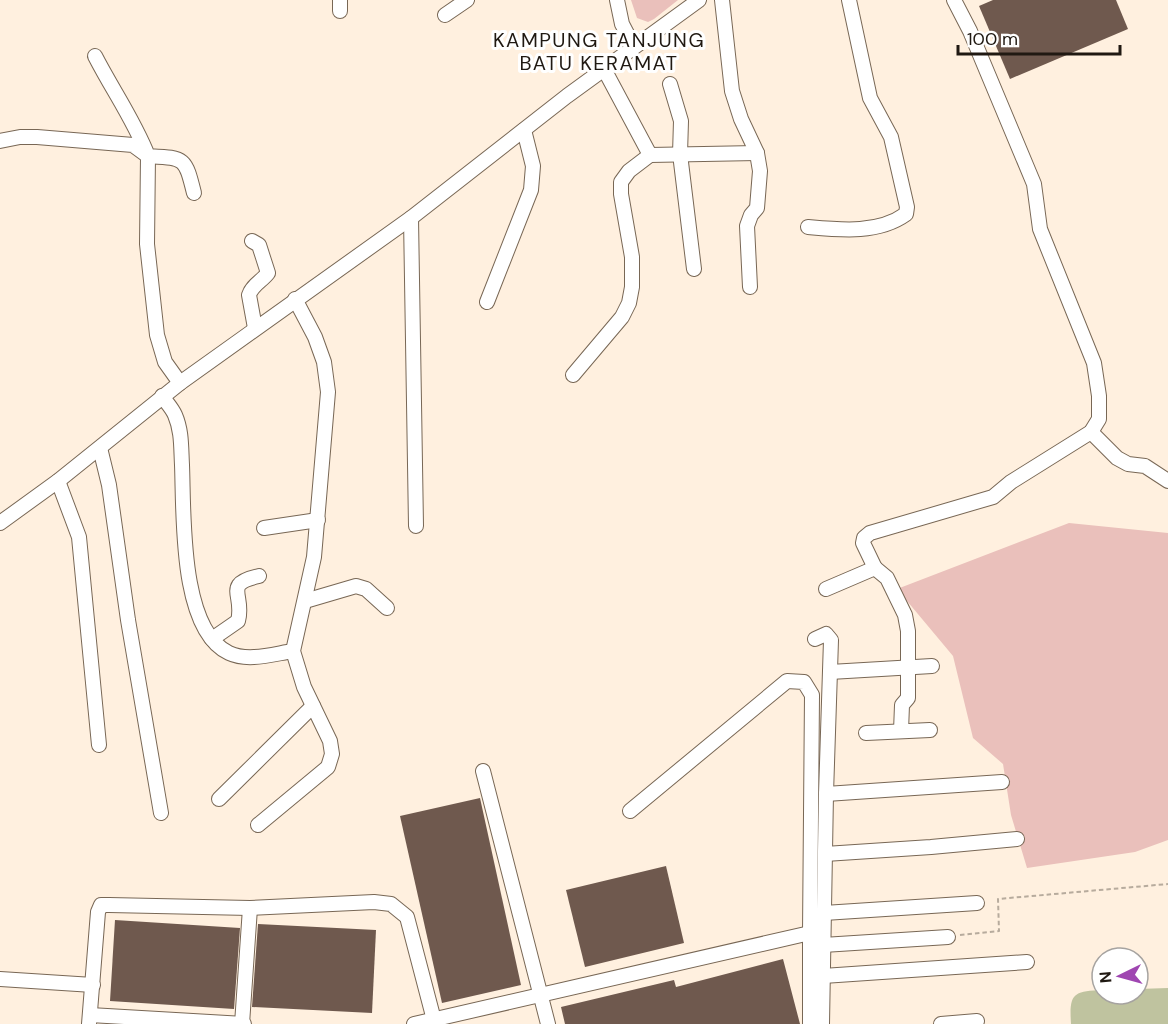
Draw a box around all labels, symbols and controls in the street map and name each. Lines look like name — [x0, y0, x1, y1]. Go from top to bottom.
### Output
scale bar — [958, 18, 1120, 56]
district label: KAMPUNG TANJUNG BATU KERAMAT — [493, 27, 705, 76]
text: 100 m — [967, 27, 1018, 51]
north arrow — [1090, 946, 1150, 1006]
text: N — [1095, 971, 1117, 984]

